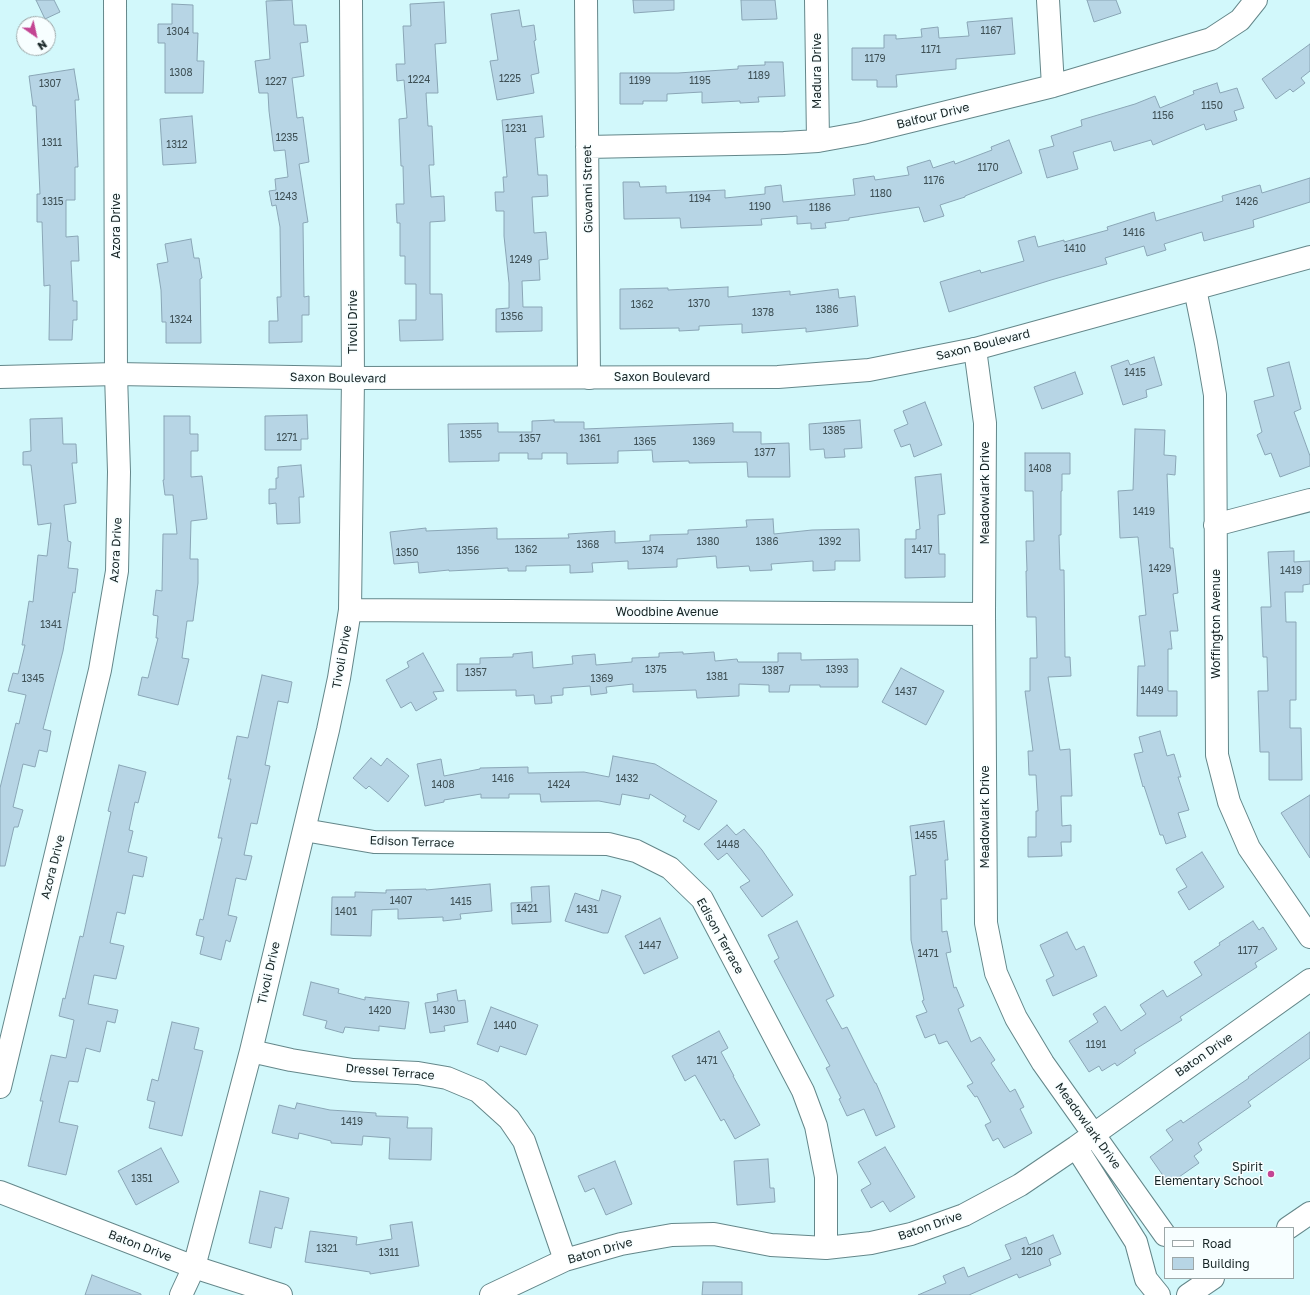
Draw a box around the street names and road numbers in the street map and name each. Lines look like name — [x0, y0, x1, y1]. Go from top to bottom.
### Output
street label: Madura Drive — [810, 33, 824, 109]
street label: Balfour Drive — [895, 100, 971, 132]
street label: Giovanni Street — [580, 145, 596, 233]
street label: Azora Drive — [109, 193, 123, 259]
street label: Tivoli Drive — [346, 290, 360, 354]
street label: Saxon Boulevard — [934, 326, 1032, 364]
street label: Saxon Boulevard — [290, 370, 386, 386]
street label: Saxon Boulevard — [614, 370, 710, 384]
street label: Meadowlark Drive — [978, 441, 992, 545]
street label: Azora Drive — [107, 517, 125, 583]
street label: Woffington Avenue — [1209, 569, 1223, 679]
street label: Woodbine Avenue — [615, 605, 719, 619]
street label: Tivoli Drive — [329, 624, 355, 690]
street label: Meadowlark Drive — [978, 765, 992, 869]
street label: Azora Drive — [38, 833, 68, 901]
street label: Edison Terrace — [369, 833, 455, 851]
street label: Edison Terrace — [693, 896, 747, 976]
street label: Tivoli Drive — [255, 940, 283, 1006]
street label: Baton Drive — [1173, 1030, 1235, 1080]
street label: Dressel Terrace — [345, 1061, 435, 1083]
street label: Meadowlark Drive — [1052, 1080, 1124, 1172]
street label: Baton Drive — [896, 1208, 964, 1244]
street label: Baton Drive — [106, 1227, 174, 1265]
street label: Baton Drive — [566, 1235, 634, 1267]

